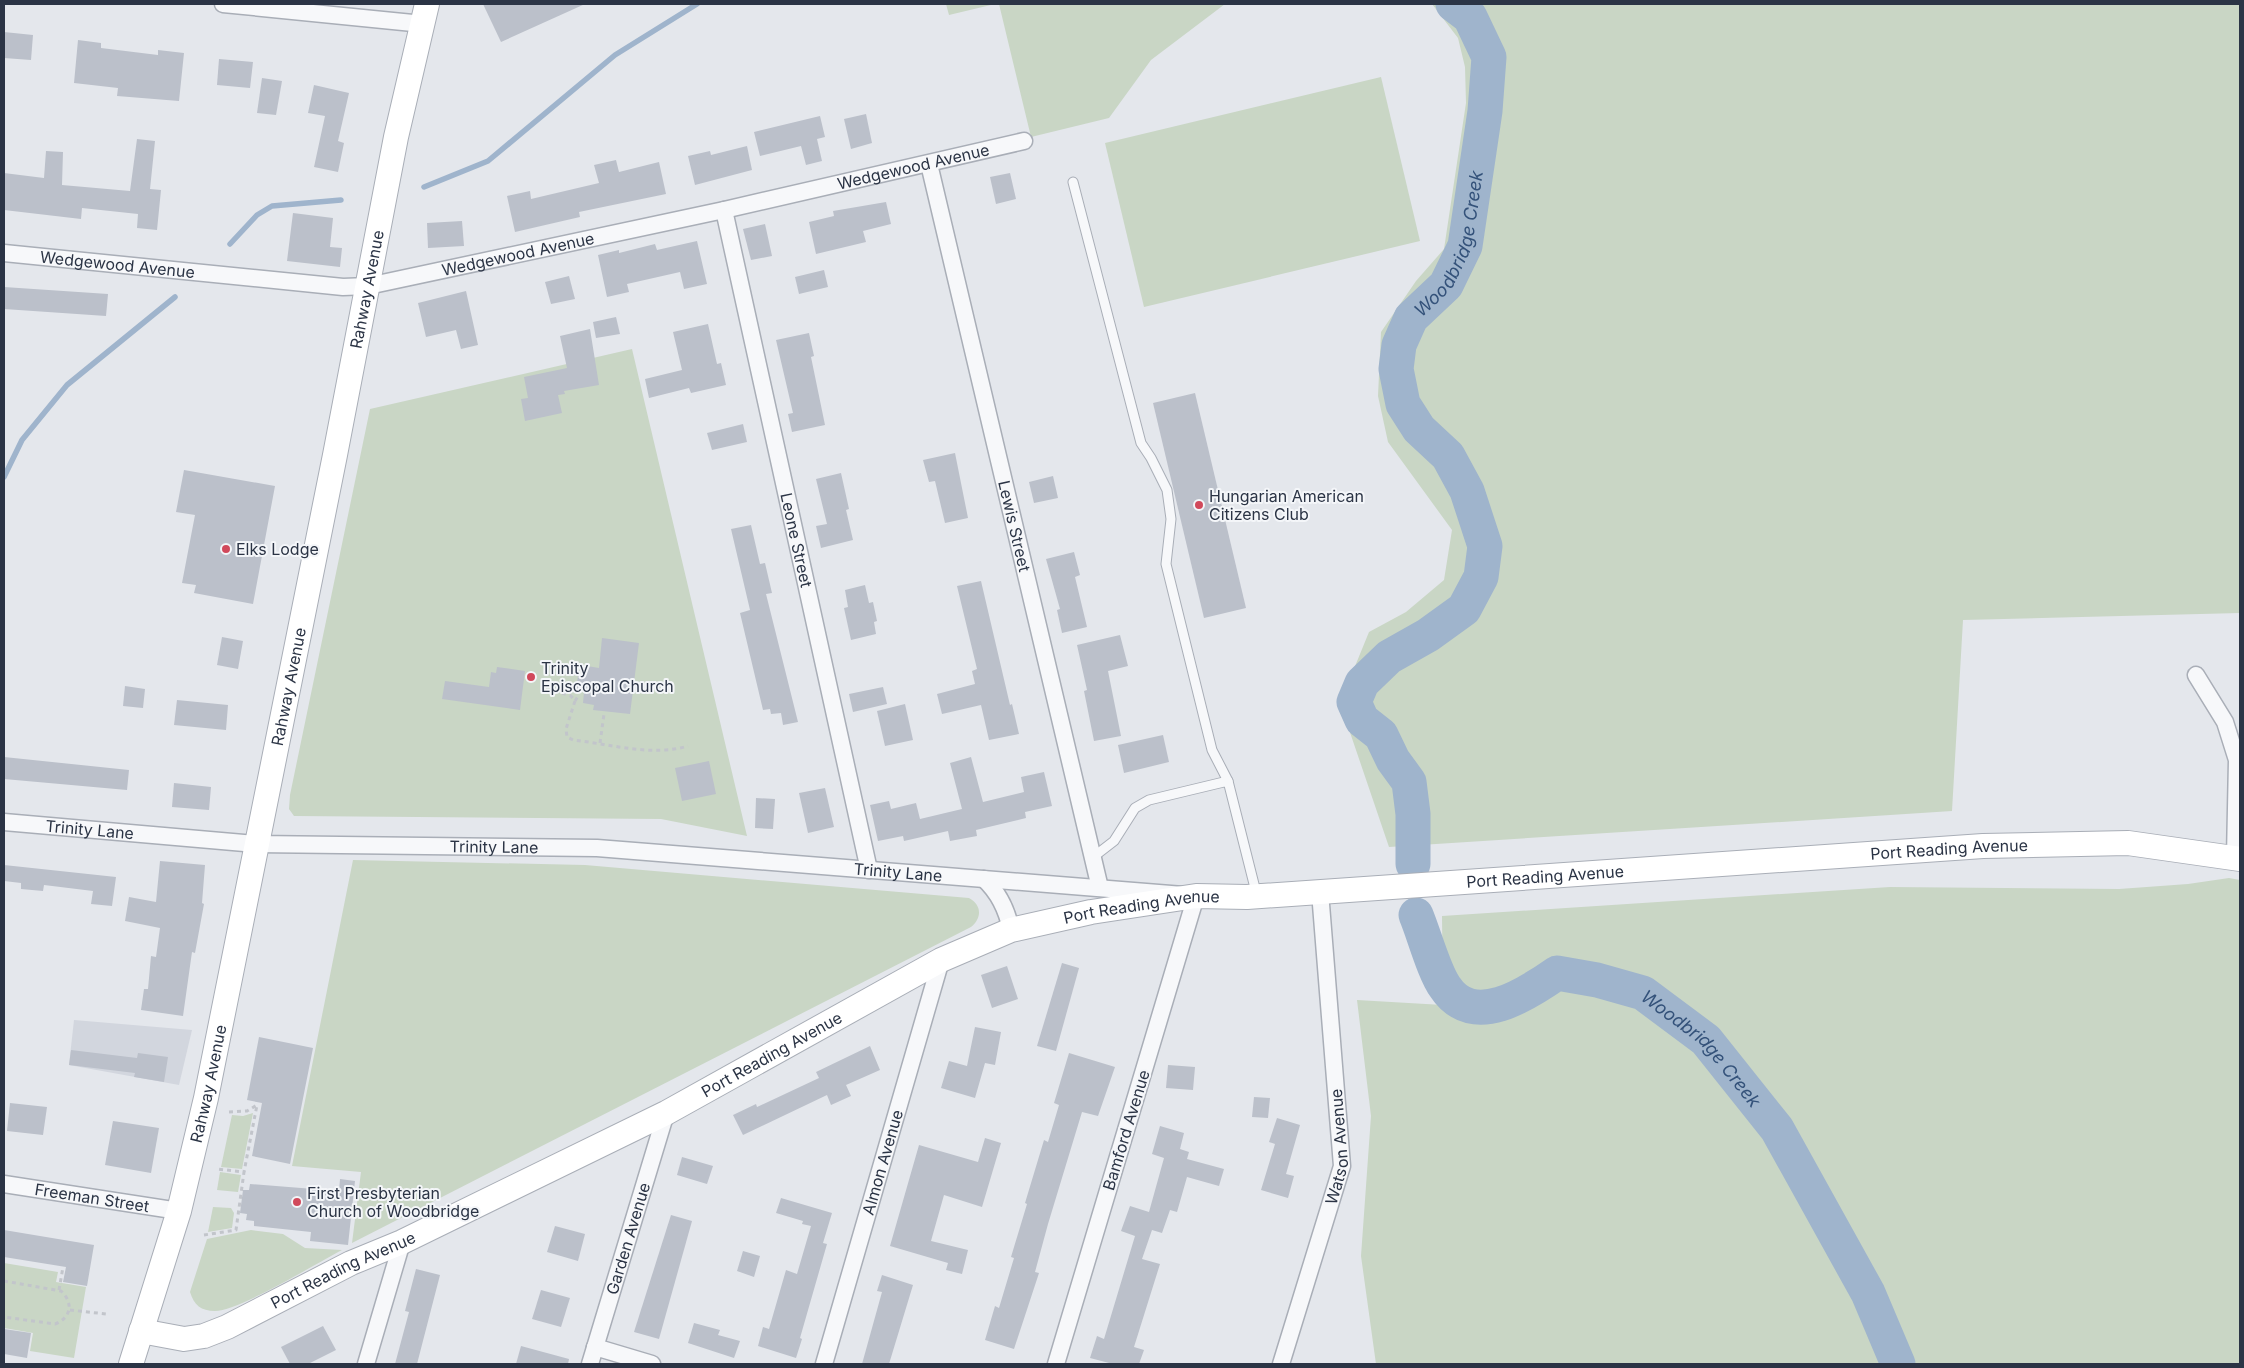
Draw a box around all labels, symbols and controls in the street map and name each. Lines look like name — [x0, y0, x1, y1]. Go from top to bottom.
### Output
street label: Wedgewood Avenue — [835, 139, 991, 194]
water label: Woodbridge Creek — [1409, 168, 1487, 320]
street label: Rahway Avenue — [346, 228, 388, 350]
street label: Wedgewood Avenue — [440, 228, 596, 280]
street label: Wedgewood Avenue — [39, 247, 196, 282]
street label: Lewis Street — [994, 478, 1035, 574]
place label: Hungarian American Citizens Club — [1209, 486, 1364, 524]
street label: Leone Street — [776, 491, 817, 589]
marker: Hungarian American Citizens Club — [1193, 499, 1205, 511]
place label: Elks Lodge — [236, 539, 319, 559]
marker: Elks Lodge — [220, 543, 232, 555]
street label: Rahway Avenue — [267, 626, 310, 748]
place label: Trinity Episcopal Church — [541, 658, 674, 696]
marker: Trinity Episcopal Church — [525, 671, 537, 683]
street label: Trinity Lane — [45, 816, 135, 843]
street label: Port Reading Avenue — [1870, 835, 2028, 864]
street label: Trinity Lane — [450, 836, 539, 857]
street label: Trinity Lane — [853, 859, 943, 886]
street label: Port Reading Avenue — [1466, 861, 1624, 892]
street label: Port Reading Avenue — [1061, 886, 1220, 928]
water label: Woodbridge Creek — [1638, 985, 1766, 1112]
street label: Port Reading Avenue — [698, 1007, 845, 1101]
street label: Rahway Avenue — [186, 1023, 230, 1145]
street label: Bamford Avenue — [1098, 1067, 1154, 1193]
street label: Watson Avenue — [1321, 1088, 1352, 1207]
street label: Almon Avenue — [858, 1107, 907, 1217]
street label: Freeman Street — [33, 1179, 151, 1216]
street label: Garden Avenue — [602, 1180, 654, 1297]
place label: First Presbyterian Church of Woodbridge — [307, 1183, 479, 1221]
marker: First Presbyterian Church of Woodbridge — [291, 1196, 303, 1208]
street label: Port Reading Avenue — [267, 1227, 419, 1313]

